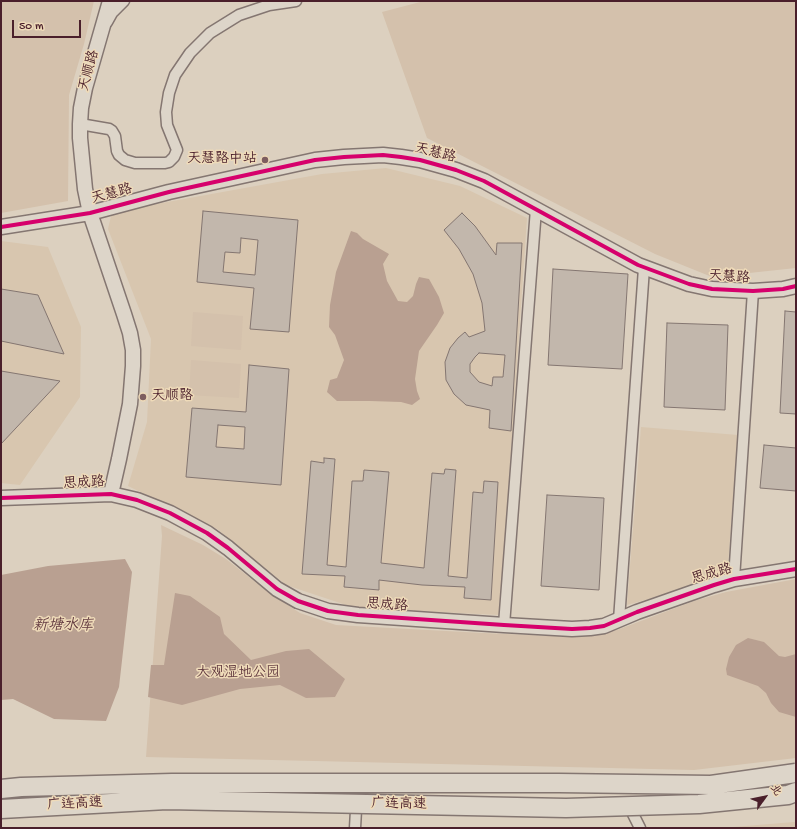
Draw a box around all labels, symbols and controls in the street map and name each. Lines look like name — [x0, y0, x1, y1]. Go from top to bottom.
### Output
scale bar — [14, 12, 83, 38]
text: 50 m — [19, 20, 44, 34]
street label: 天顺路 — [76, 49, 104, 93]
street label: 天慧路 — [413, 141, 457, 167]
place label: 天慧路中站 — [187, 152, 257, 168]
marker: 天慧路中站 — [260, 155, 270, 165]
street label: 天慧路 — [90, 181, 134, 209]
street label: 天慧路 — [707, 268, 751, 288]
place label: 天顺路 — [151, 389, 193, 405]
marker: 天顺路 — [138, 392, 148, 402]
street label: 思成路 — [63, 475, 105, 493]
street label: 思成路 — [689, 561, 735, 589]
street label: 思成路 — [365, 596, 409, 616]
water label: 新塘水库 — [33, 618, 93, 636]
park label: 大观湿地公园 — [196, 666, 280, 682]
north arrow — [745, 777, 785, 817]
text: 北 — [767, 783, 783, 798]
street label: 广连高速 — [47, 795, 103, 815]
street label: 广连高速 — [371, 796, 427, 814]

